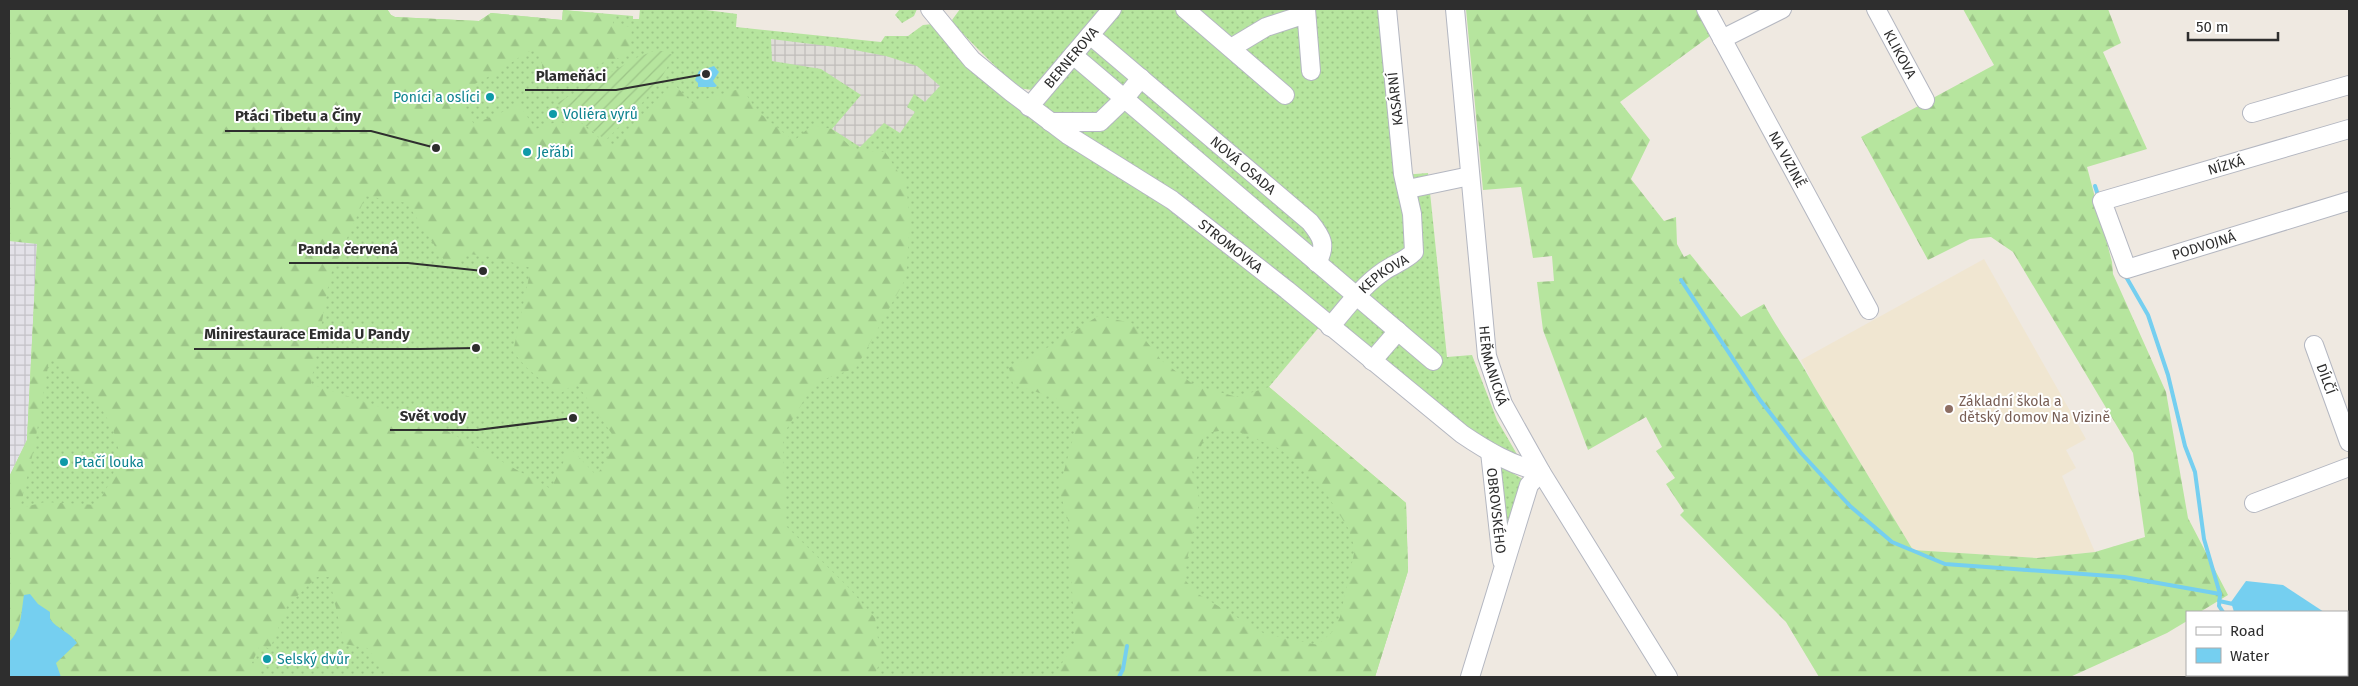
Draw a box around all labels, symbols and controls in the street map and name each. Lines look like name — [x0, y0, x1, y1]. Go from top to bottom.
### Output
scale bar — [2188, 10, 2278, 42]
text: 50 m — [2196, 18, 2229, 36]
street label: BERNEROVA — [1041, 24, 1102, 92]
street label: KLIKOVA — [1880, 27, 1920, 81]
callout: Plameňáci — [525, 60, 616, 90]
text: Plameňáci — [536, 67, 606, 85]
street label: KASÁRNÍ — [1383, 71, 1407, 127]
place label: Poníci a oslíci — [393, 89, 480, 106]
marker: Poníci a oslíci — [484, 91, 496, 103]
callout: Ptáci Tibetu a Číny — [225, 101, 371, 131]
place label: Voliéra výrů — [563, 106, 638, 123]
text: Ptáci Tibetu a Číny — [235, 107, 361, 125]
marker: Voliéra výrů — [547, 108, 559, 120]
street label: NA VIZINĚ — [1765, 128, 1810, 191]
street label: NOVÁ OSADA — [1207, 133, 1279, 198]
place label: Jeřábi — [537, 144, 574, 161]
marker: Jeřábi — [521, 146, 533, 158]
street label: NÍZKÁ — [2206, 151, 2246, 179]
street label: STROMOVKA — [1195, 216, 1266, 277]
street label: PODVOJNÁ — [2170, 227, 2238, 264]
callout: Panda červená — [289, 233, 408, 263]
text: Panda červená — [298, 240, 398, 258]
street label: KEPKOVA — [1355, 251, 1412, 297]
callout: Minirestaurace Emida U Pandy — [194, 319, 420, 349]
text: Minirestaurace Emida U Pandy — [204, 325, 410, 343]
street label: HEŘMANICKÁ — [1475, 325, 1512, 408]
street label: DÍLČÍ — [2312, 361, 2340, 397]
place label: Základní škola a dětský domov Na Vizině — [1959, 393, 2110, 426]
callout: Svět vody — [390, 400, 477, 430]
marker: Základní škola a dětský domov Na Vizině — [1943, 403, 1955, 415]
text: Svět vody — [400, 407, 467, 425]
place label: Ptačí louka — [74, 454, 144, 471]
marker: Ptačí louka — [58, 456, 70, 468]
street label: OBROVSKÉHO — [1483, 467, 1509, 555]
legend — [2186, 611, 2348, 676]
text: Road — [2230, 622, 2265, 640]
text: Water — [2230, 647, 2269, 665]
place label: Selský dvůr — [277, 651, 350, 668]
marker: Selský dvůr — [261, 653, 273, 665]

